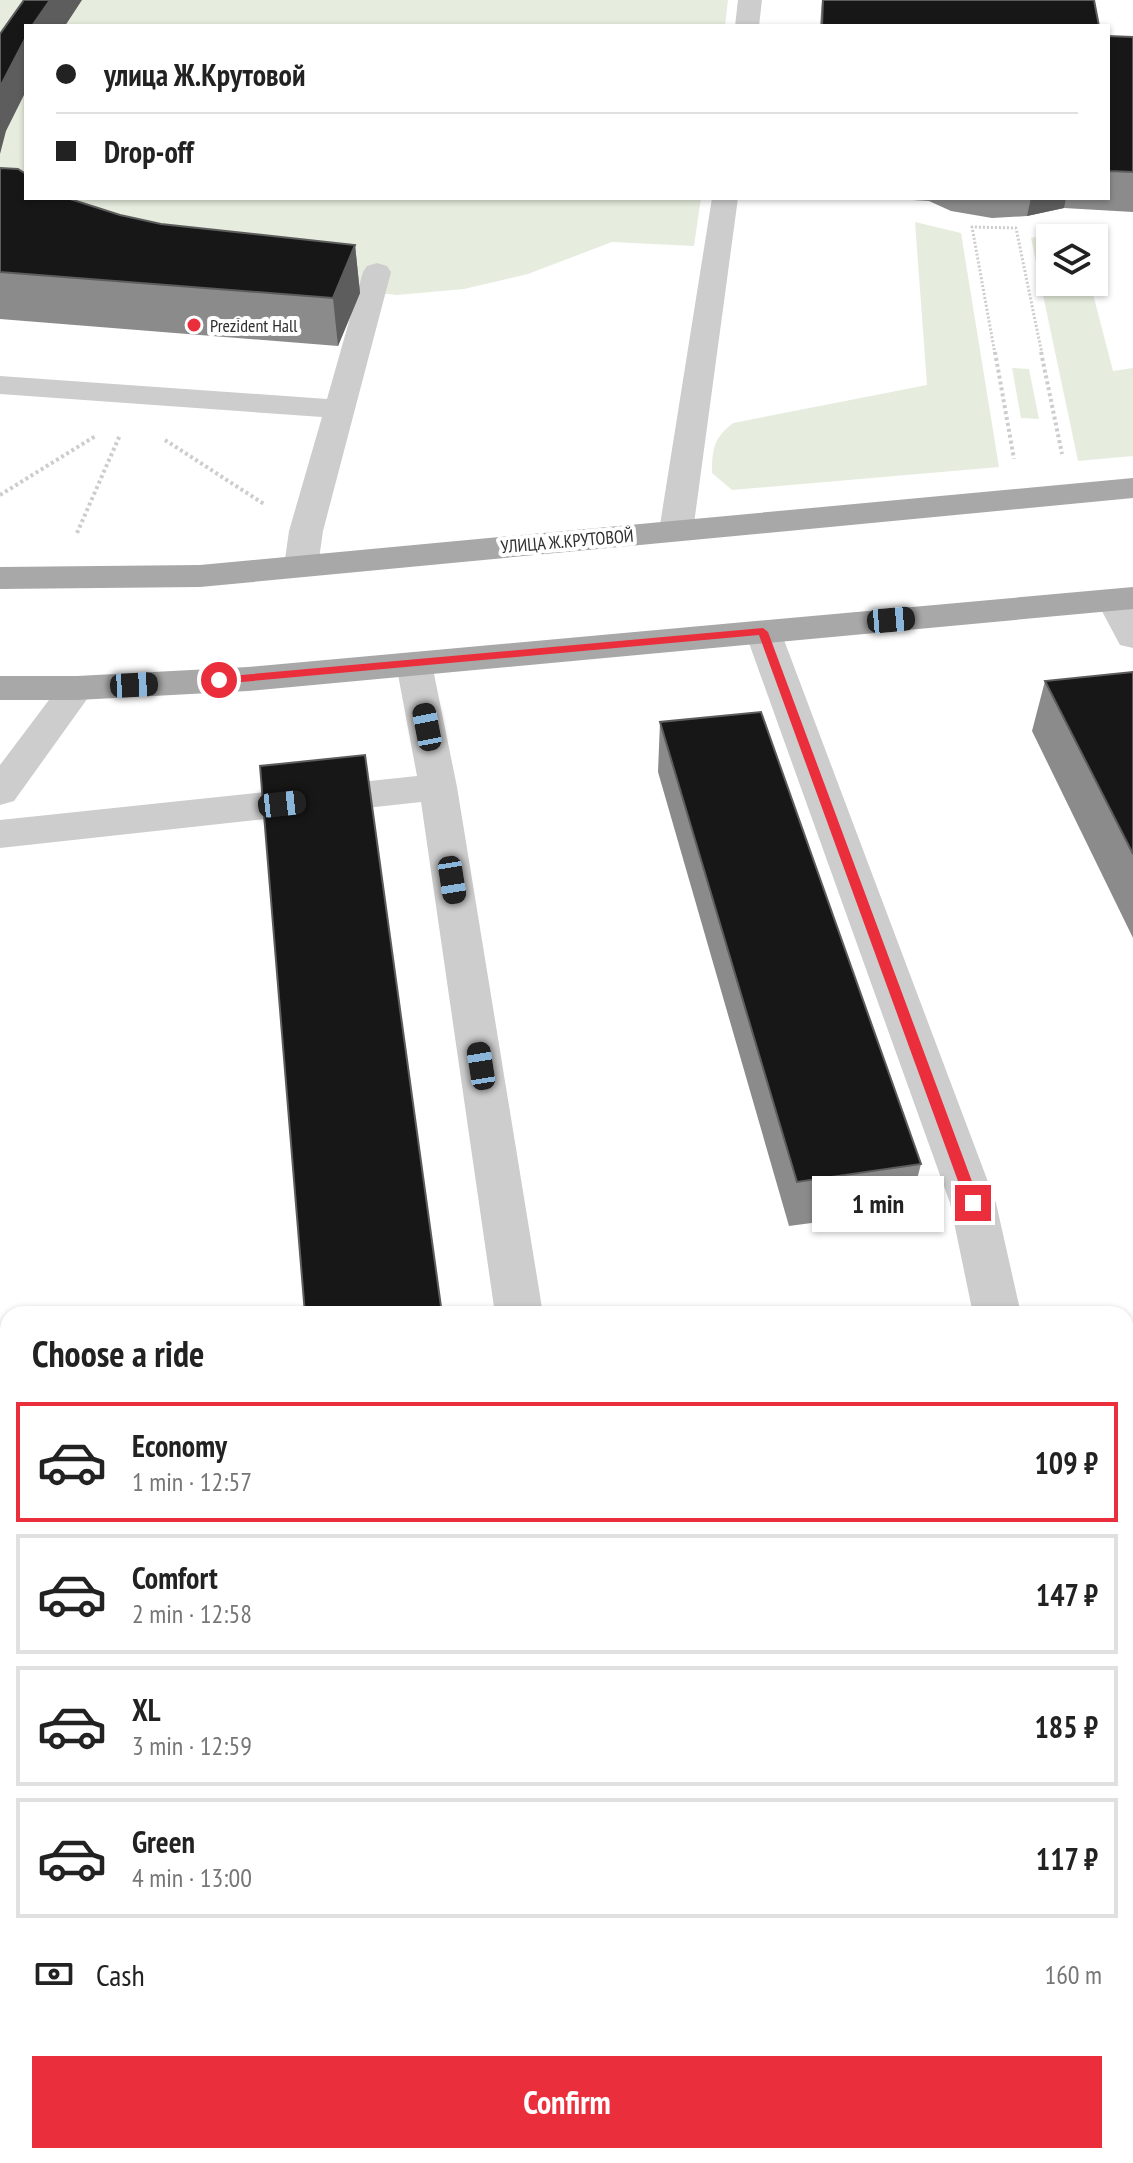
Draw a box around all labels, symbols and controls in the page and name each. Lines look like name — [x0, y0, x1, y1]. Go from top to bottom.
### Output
text: улица Ж.Крутовой — [104, 55, 305, 94]
text: Drop-off — [104, 132, 194, 171]
map controls — [1036, 224, 1108, 296]
button: layers — [1036, 224, 1108, 296]
place label: Prezident Hall — [210, 314, 298, 337]
marker: Prezident Hall — [185, 316, 203, 334]
street label: УЛИЦА Ж.КРУТОВОЙ — [500, 524, 634, 558]
car — [866, 606, 916, 634]
route start — [201, 662, 237, 698]
car — [109, 672, 159, 698]
car — [411, 701, 443, 753]
car — [257, 790, 307, 818]
car — [436, 854, 468, 906]
car — [465, 1040, 497, 1092]
callout: 1 min — [813, 1175, 945, 1231]
route end — [955, 1185, 991, 1221]
text: 1 min — [852, 1187, 904, 1220]
text: Choose a ride — [32, 1330, 204, 1377]
icon: car — [36, 1426, 108, 1498]
text: Economy — [132, 1426, 227, 1465]
text: 109 ₽ — [1034, 1443, 1098, 1482]
text: 1 min · 12:57 — [132, 1465, 252, 1498]
icon: car — [36, 1558, 108, 1630]
text: Comfort — [132, 1558, 218, 1597]
text: 147 ₽ — [1036, 1575, 1098, 1614]
text: 2 min · 12:58 — [132, 1597, 252, 1630]
icon: car — [36, 1690, 108, 1762]
text: XL — [132, 1690, 161, 1729]
text: 185 ₽ — [1034, 1707, 1098, 1746]
text: 3 min · 12:59 — [132, 1729, 252, 1762]
icon: car — [36, 1822, 108, 1894]
text: Green — [132, 1822, 195, 1861]
text: 117 ₽ — [1036, 1839, 1098, 1878]
text: 4 min · 13:00 — [132, 1861, 252, 1894]
icon: cash — [32, 1952, 76, 1996]
text: Cash — [96, 1955, 145, 1994]
text: 160 m — [1044, 1958, 1102, 1991]
button: Confirm — [32, 2056, 1102, 2148]

